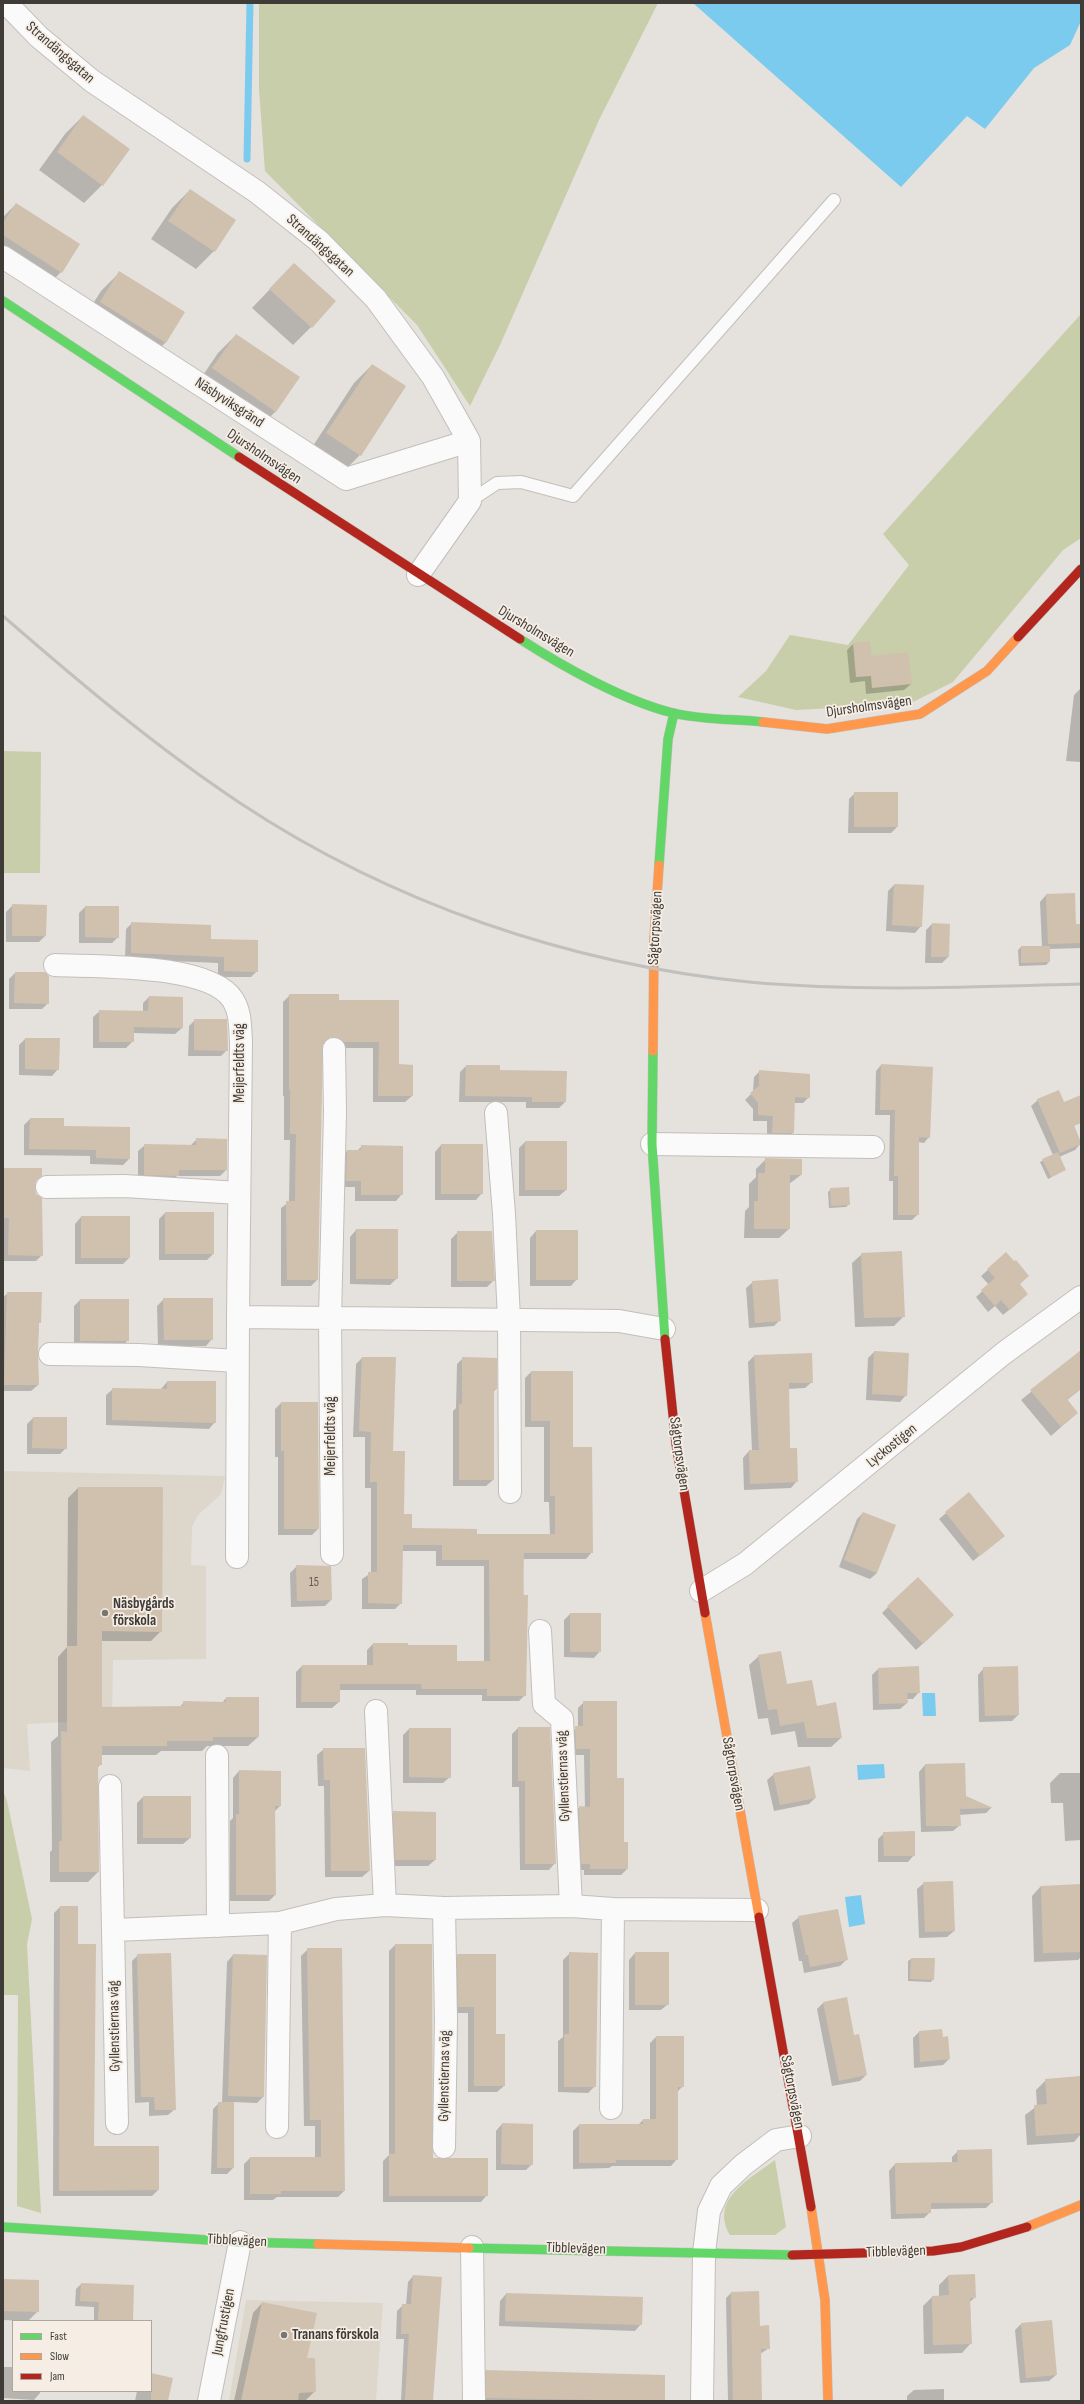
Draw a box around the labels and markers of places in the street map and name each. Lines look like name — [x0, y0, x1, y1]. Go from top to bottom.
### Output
place label: Näsbygårds förskola — [113, 1595, 174, 1630]
marker: Näsbygårds förskola — [100, 1608, 110, 1618]
place label: Tranans förskola — [292, 2326, 379, 2344]
marker: Tranans förskola — [279, 2330, 289, 2340]

